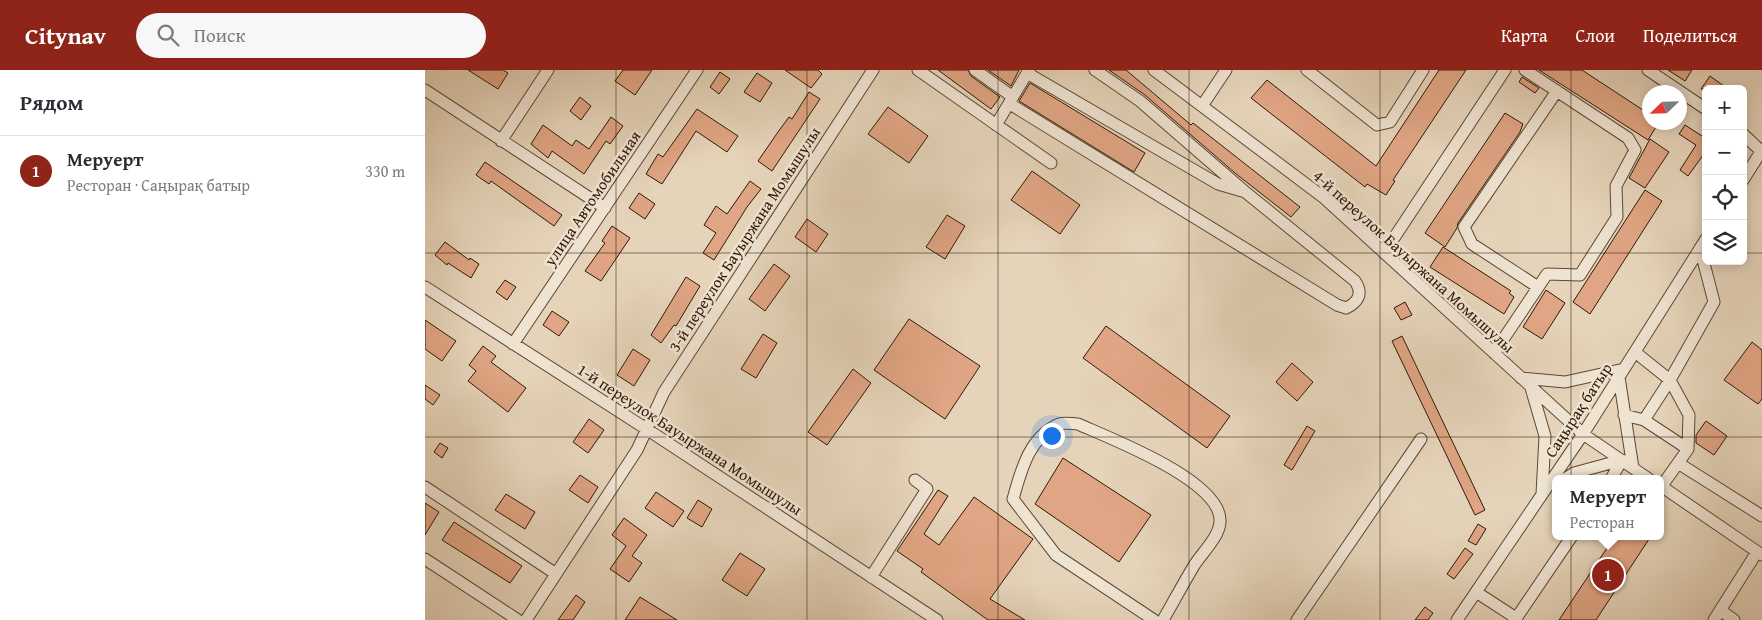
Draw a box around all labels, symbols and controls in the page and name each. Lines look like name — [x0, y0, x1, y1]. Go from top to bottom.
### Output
search box — [136, 13, 486, 58]
text: Citynav — [25, 18, 106, 53]
icon: search — [154, 21, 182, 49]
text: Поиск — [194, 21, 245, 49]
text: Карта — [1501, 22, 1548, 49]
text: Слои — [1576, 22, 1615, 49]
text: Поделиться — [1643, 22, 1737, 49]
north arrow — [1642, 85, 1687, 130]
map controls — [1702, 85, 1747, 265]
button: + — [1702, 85, 1747, 130]
text: Рядом — [20, 87, 83, 118]
street label: 3-й переулок Бауыржана Момышулы — [662, 122, 826, 356]
street label: улица Автомобильная — [537, 125, 646, 271]
button: − — [1702, 130, 1747, 175]
text: Меруерт — [67, 145, 143, 173]
text: 1 — [32, 159, 40, 183]
text: 330 m — [365, 159, 405, 183]
street label: 4-й переулок Бауыржана Момышулы — [1308, 164, 1520, 358]
text: Ресторан · Саңырақ батыр — [67, 173, 250, 197]
button: locate — [1702, 175, 1747, 220]
button: layers — [1702, 220, 1747, 265]
street label: 1-й переулок Бауыржана Момышулы — [573, 357, 807, 521]
street label: Саңырақ батыр — [1538, 358, 1618, 462]
your location — [1039, 423, 1065, 449]
popup — [1552, 475, 1664, 540]
text: Меруерт — [1570, 482, 1646, 510]
text: Ресторан — [1570, 510, 1634, 534]
pin: 1 — [1592, 556, 1624, 594]

